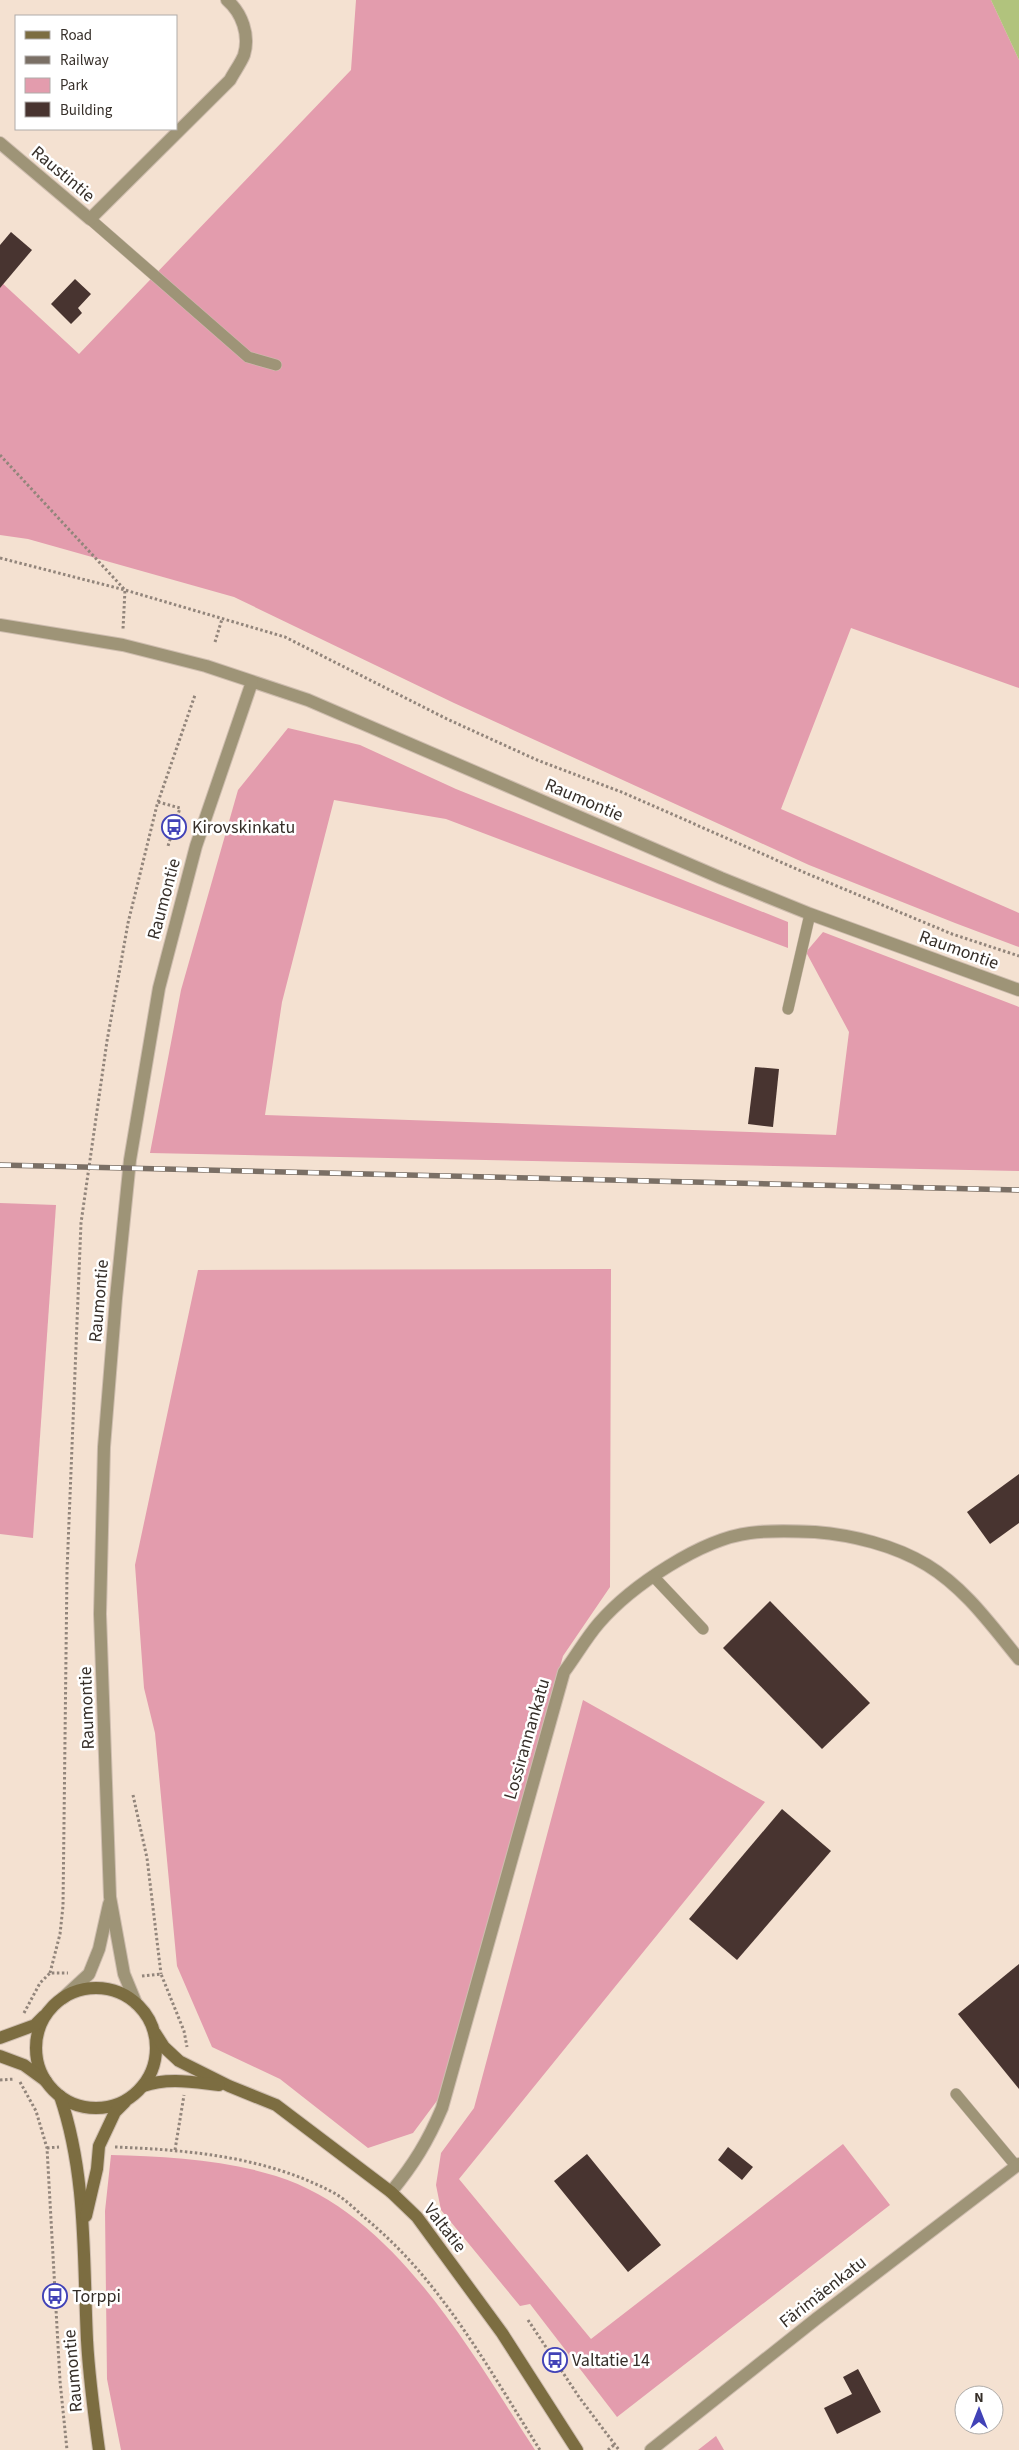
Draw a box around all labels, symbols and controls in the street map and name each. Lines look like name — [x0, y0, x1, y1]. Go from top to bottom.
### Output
legend — [15, 15, 178, 130]
text: Road — [60, 25, 92, 46]
text: Railway — [60, 50, 109, 71]
text: Park — [60, 75, 89, 96]
text: Building — [60, 100, 113, 121]
street label: Raustintie — [26, 140, 100, 208]
street label: Raumontie — [541, 772, 627, 828]
bus stop icon: Kirovskinkatu — [161, 814, 187, 840]
place label: Kirovskinkatu — [192, 815, 295, 840]
street label: Raumontie — [141, 856, 187, 942]
street label: Raumontie — [916, 924, 1002, 976]
street label: Raumontie — [83, 1259, 115, 1343]
street label: Raumontie — [73, 1666, 101, 1750]
street label: Lossirannankatu — [498, 1676, 556, 1802]
street label: Valtatie — [418, 2198, 472, 2258]
street label: Färimäenkatu — [774, 2250, 872, 2334]
bus stop icon: Torppi — [42, 2283, 68, 2309]
place label: Torppi — [72, 2284, 121, 2309]
street label: Raumontie — [57, 2329, 89, 2413]
bus stop icon: Valtatie 14 — [542, 2347, 568, 2373]
place label: Valtatie 14 — [572, 2348, 650, 2373]
north arrow — [954, 2385, 1004, 2435]
text: N — [974, 2388, 984, 2408]

